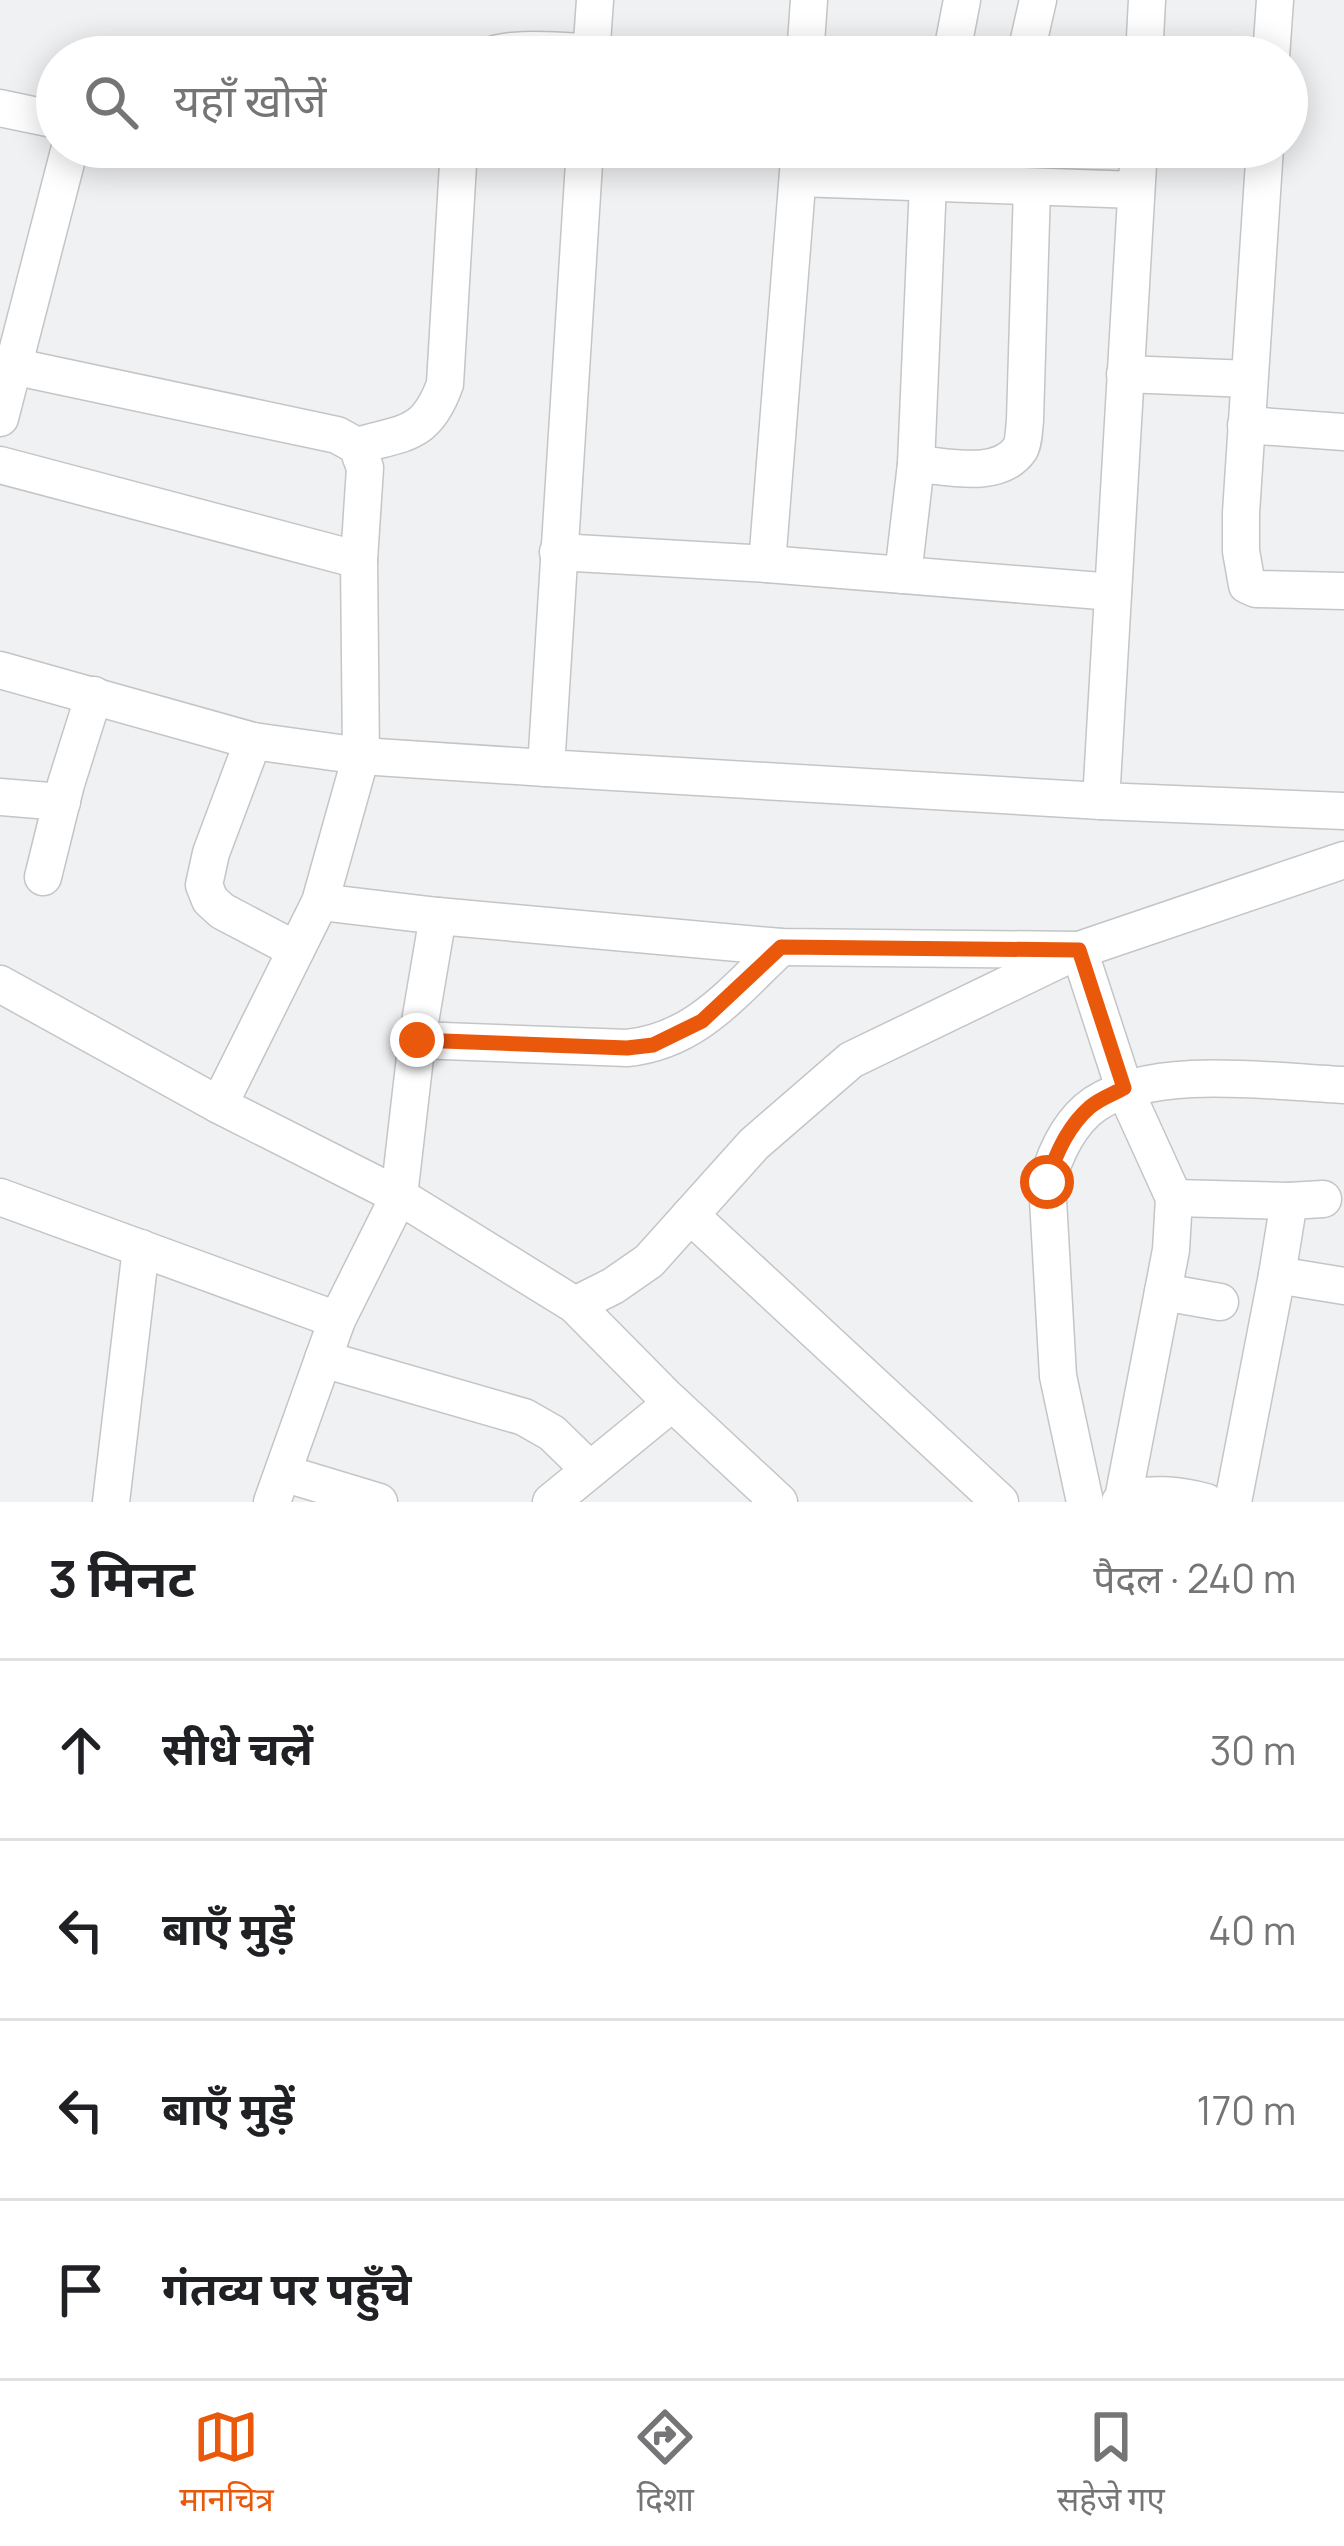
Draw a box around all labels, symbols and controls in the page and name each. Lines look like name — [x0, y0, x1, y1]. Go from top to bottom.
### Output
search box — [36, 36, 1308, 168]
icon: search — [78, 69, 144, 135]
text: यहाँ खोजें — [174, 69, 327, 131]
route end — [390, 1013, 444, 1067]
route start — [1020, 1155, 1074, 1209]
text: 3 मिनट — [48, 1543, 195, 1612]
text: पैदल · 240 m — [1093, 1551, 1296, 1605]
icon: ahead — [48, 1717, 114, 1783]
text: सीधे चलें — [162, 1717, 313, 1779]
text: 30 m — [1210, 1723, 1296, 1777]
icon: left — [48, 1897, 114, 1963]
text: बाएँ मुड़ें — [162, 1897, 294, 1959]
text: 40 m — [1208, 1903, 1296, 1957]
icon: left — [48, 2077, 114, 2143]
text: बाएँ मुड़ें — [162, 2077, 294, 2139]
text: 170 m — [1197, 2083, 1296, 2137]
icon: arrive — [48, 2257, 114, 2323]
text: गंतव्य पर पहुँचे — [162, 2257, 411, 2319]
tab: मानचित्र — [179, 2404, 274, 2524]
tab: दिशा — [632, 2404, 698, 2524]
tab: सहेजे गए — [1057, 2404, 1165, 2524]

